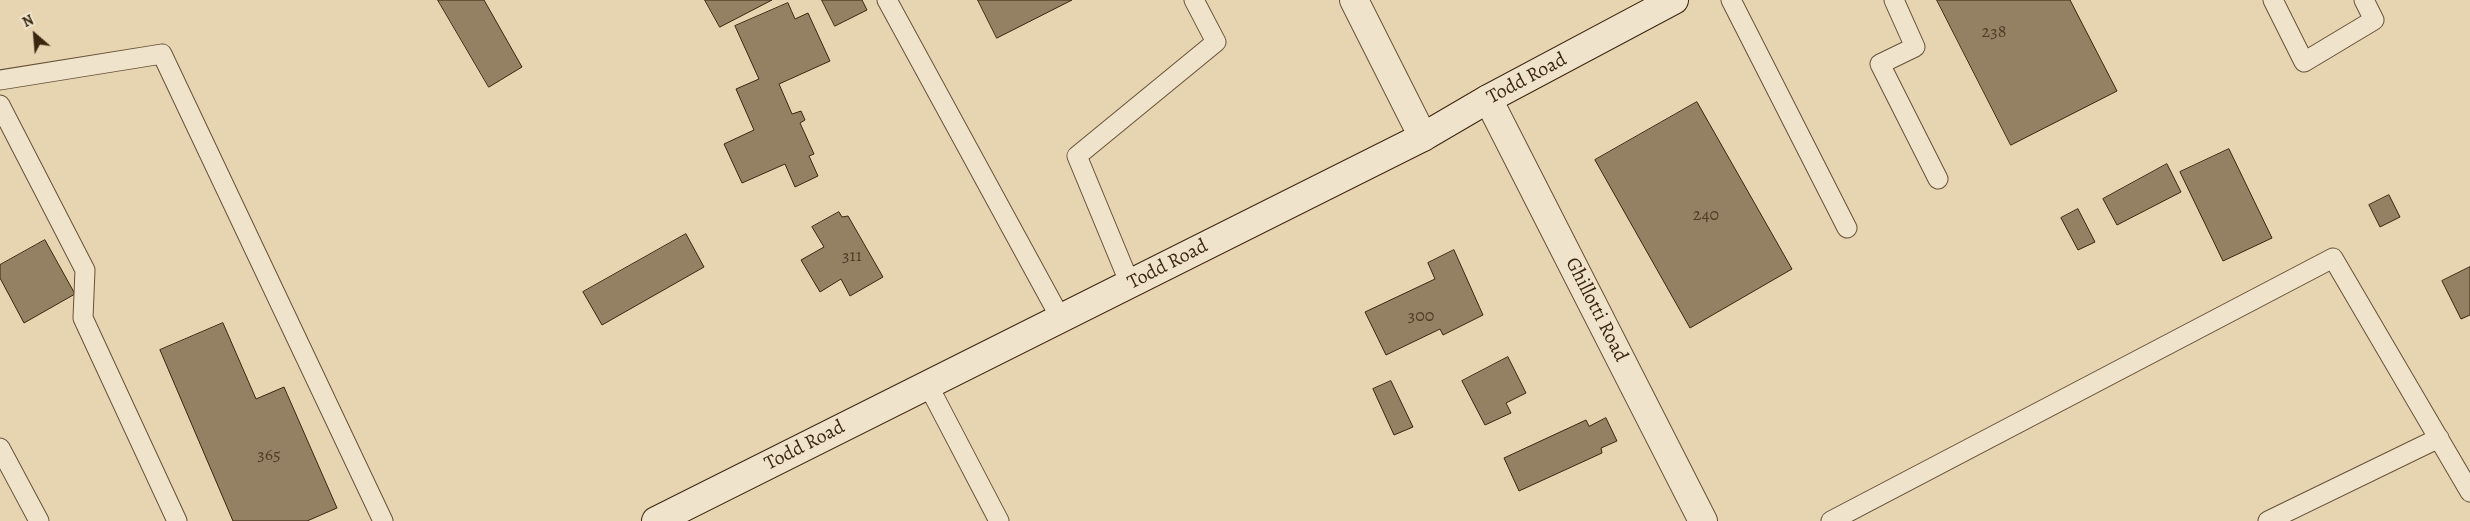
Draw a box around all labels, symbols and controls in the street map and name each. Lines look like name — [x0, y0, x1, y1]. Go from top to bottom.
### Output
north arrow — [10, 10, 60, 60]
text: N — [19, 10, 37, 32]
house number: 238 — [1982, 22, 2006, 44]
street label: Todd Road — [1483, 48, 1571, 110]
house number: 240 — [1693, 205, 1719, 227]
street label: Todd Road — [1124, 235, 1212, 295]
house number: 311 — [842, 246, 862, 268]
street label: Ghillotti Road — [1560, 254, 1632, 366]
house number: 300 — [1408, 306, 1434, 328]
street label: Todd Road — [761, 416, 849, 476]
house number: 365 — [257, 445, 281, 467]

